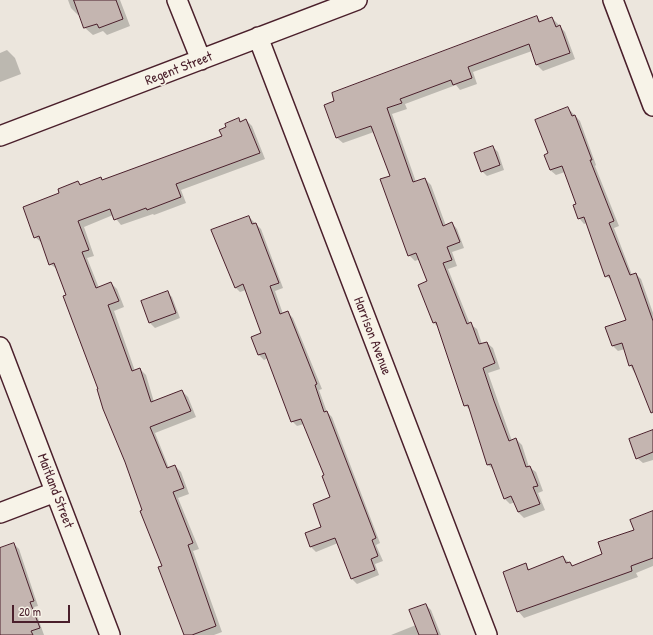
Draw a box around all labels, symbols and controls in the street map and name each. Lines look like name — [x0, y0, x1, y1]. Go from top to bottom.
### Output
street label: Regent Street — [143, 48, 215, 90]
street label: Harrison Avenue — [349, 295, 395, 377]
street label: Maitland Street — [33, 451, 77, 531]
scale bar — [14, 597, 72, 623]
text: 20 m — [19, 603, 41, 620]

